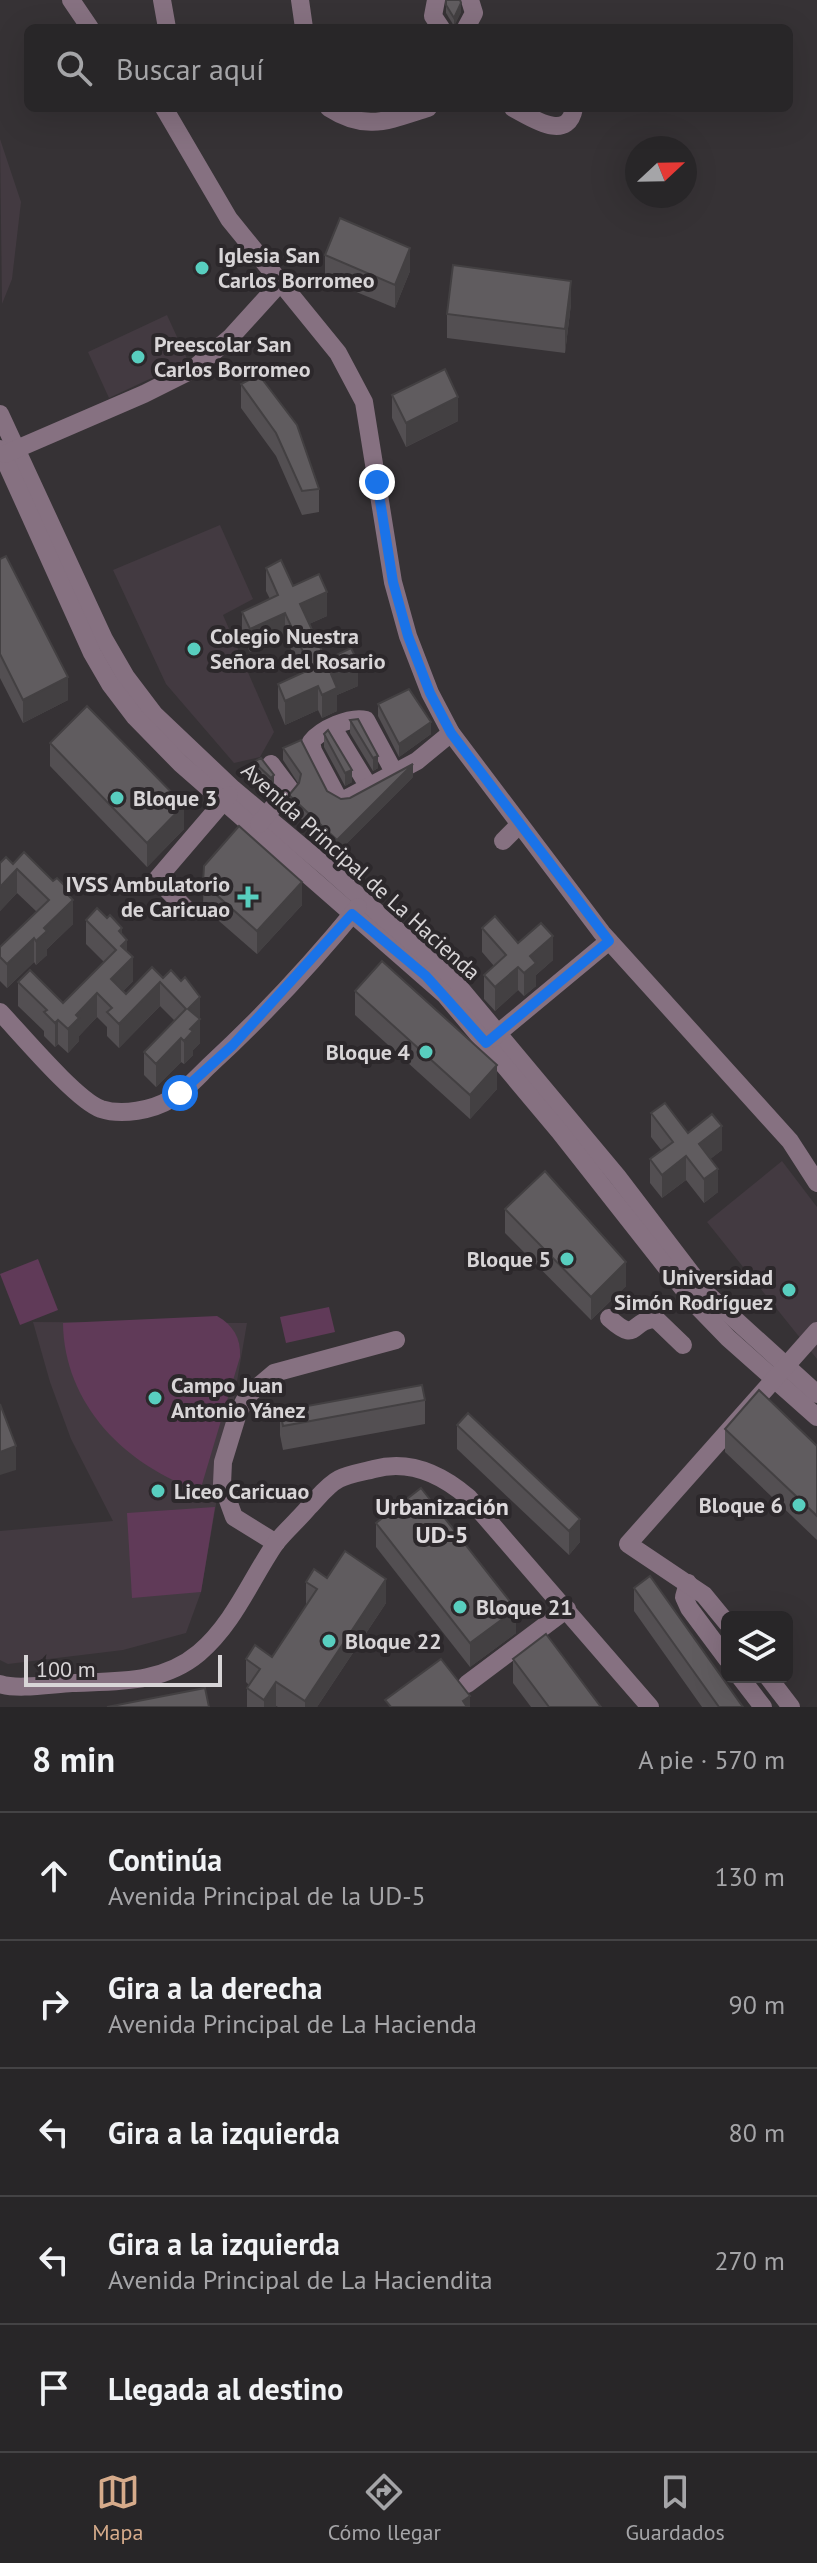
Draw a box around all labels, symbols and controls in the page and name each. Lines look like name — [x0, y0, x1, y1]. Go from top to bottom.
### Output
search box — [24, 24, 793, 112]
icon: search — [52, 46, 96, 90]
text: Buscar aquí — [116, 49, 264, 88]
north arrow — [625, 136, 697, 208]
place label: Iglesia San Carlos Borromeo — [218, 241, 375, 294]
marker: Iglesia San Carlos Borromeo — [193, 259, 211, 277]
place label: Preescolar San Carlos Borromeo — [154, 330, 311, 383]
marker: Preescolar San Carlos Borromeo — [129, 348, 147, 366]
route end — [359, 464, 395, 500]
place label: Colegio Nuestra Señora del Rosario — [210, 622, 386, 675]
marker: Colegio Nuestra Señora del Rosario — [185, 640, 203, 658]
street label: Avenida Principal de La Hacienda — [236, 756, 486, 986]
place label: Bloque 3 — [133, 784, 217, 812]
marker: Bloque 3 — [108, 789, 126, 807]
place label: IVSS Ambulatorio de Caricuao — [66, 870, 230, 923]
marker: IVSS Ambulatorio de Caricuao — [237, 886, 259, 908]
place label: Bloque 4 — [326, 1038, 411, 1066]
marker: Bloque 4 — [417, 1043, 435, 1061]
route start — [162, 1075, 198, 1111]
place label: Bloque 5 — [467, 1245, 551, 1273]
marker: Bloque 5 — [558, 1250, 576, 1268]
place label: Universidad Simón Rodríguez — [614, 1263, 773, 1316]
marker: Universidad Simón Rodríguez — [780, 1281, 798, 1299]
place label: Campo Juan Antonio Yánez — [171, 1371, 305, 1424]
marker: Campo Juan Antonio Yánez — [146, 1389, 164, 1407]
place label: Liceo Caricuao — [174, 1477, 309, 1505]
marker: Liceo Caricuao — [149, 1482, 167, 1500]
district label: Urbanización UD-5 — [375, 1491, 509, 1550]
place label: Bloque 6 — [699, 1491, 783, 1519]
marker: Bloque 6 — [790, 1496, 808, 1514]
place label: Bloque 21 — [476, 1593, 573, 1621]
marker: Bloque 21 — [451, 1598, 469, 1616]
map controls — [721, 1611, 793, 1683]
button: layers — [721, 1611, 793, 1683]
place label: Bloque 22 — [345, 1627, 442, 1655]
marker: Bloque 22 — [320, 1632, 338, 1650]
scale bar — [24, 1651, 222, 1687]
text: 100 m — [36, 1655, 96, 1683]
text: 8 min — [32, 1737, 115, 1781]
text: A pie · 570 m — [638, 1743, 785, 1776]
text: Continúa — [108, 1840, 222, 1879]
icon: ahead — [32, 1854, 76, 1898]
text: 130 m — [714, 1860, 785, 1893]
text: Avenida Principal de la UD-5 — [108, 1879, 426, 1912]
text: Gira a la derecha — [108, 1968, 322, 2007]
icon: right — [32, 1982, 76, 2026]
text: 90 m — [729, 1988, 785, 2021]
text: Avenida Principal de La Hacienda — [108, 2007, 477, 2040]
icon: left — [32, 2110, 76, 2154]
text: Gira a la izquierda — [108, 2113, 340, 2152]
text: 80 m — [729, 2116, 785, 2149]
text: Gira a la izquierda — [108, 2224, 340, 2263]
icon: left — [32, 2238, 76, 2282]
text: 270 m — [714, 2244, 785, 2277]
text: Avenida Principal de La Haciendita — [108, 2263, 493, 2296]
icon: arrive — [32, 2366, 76, 2410]
text: Llegada al destino — [108, 2369, 343, 2408]
tab: Mapa — [92, 2470, 143, 2546]
tab: Cómo llegar — [328, 2470, 441, 2546]
tab: Guardados — [625, 2470, 725, 2546]

